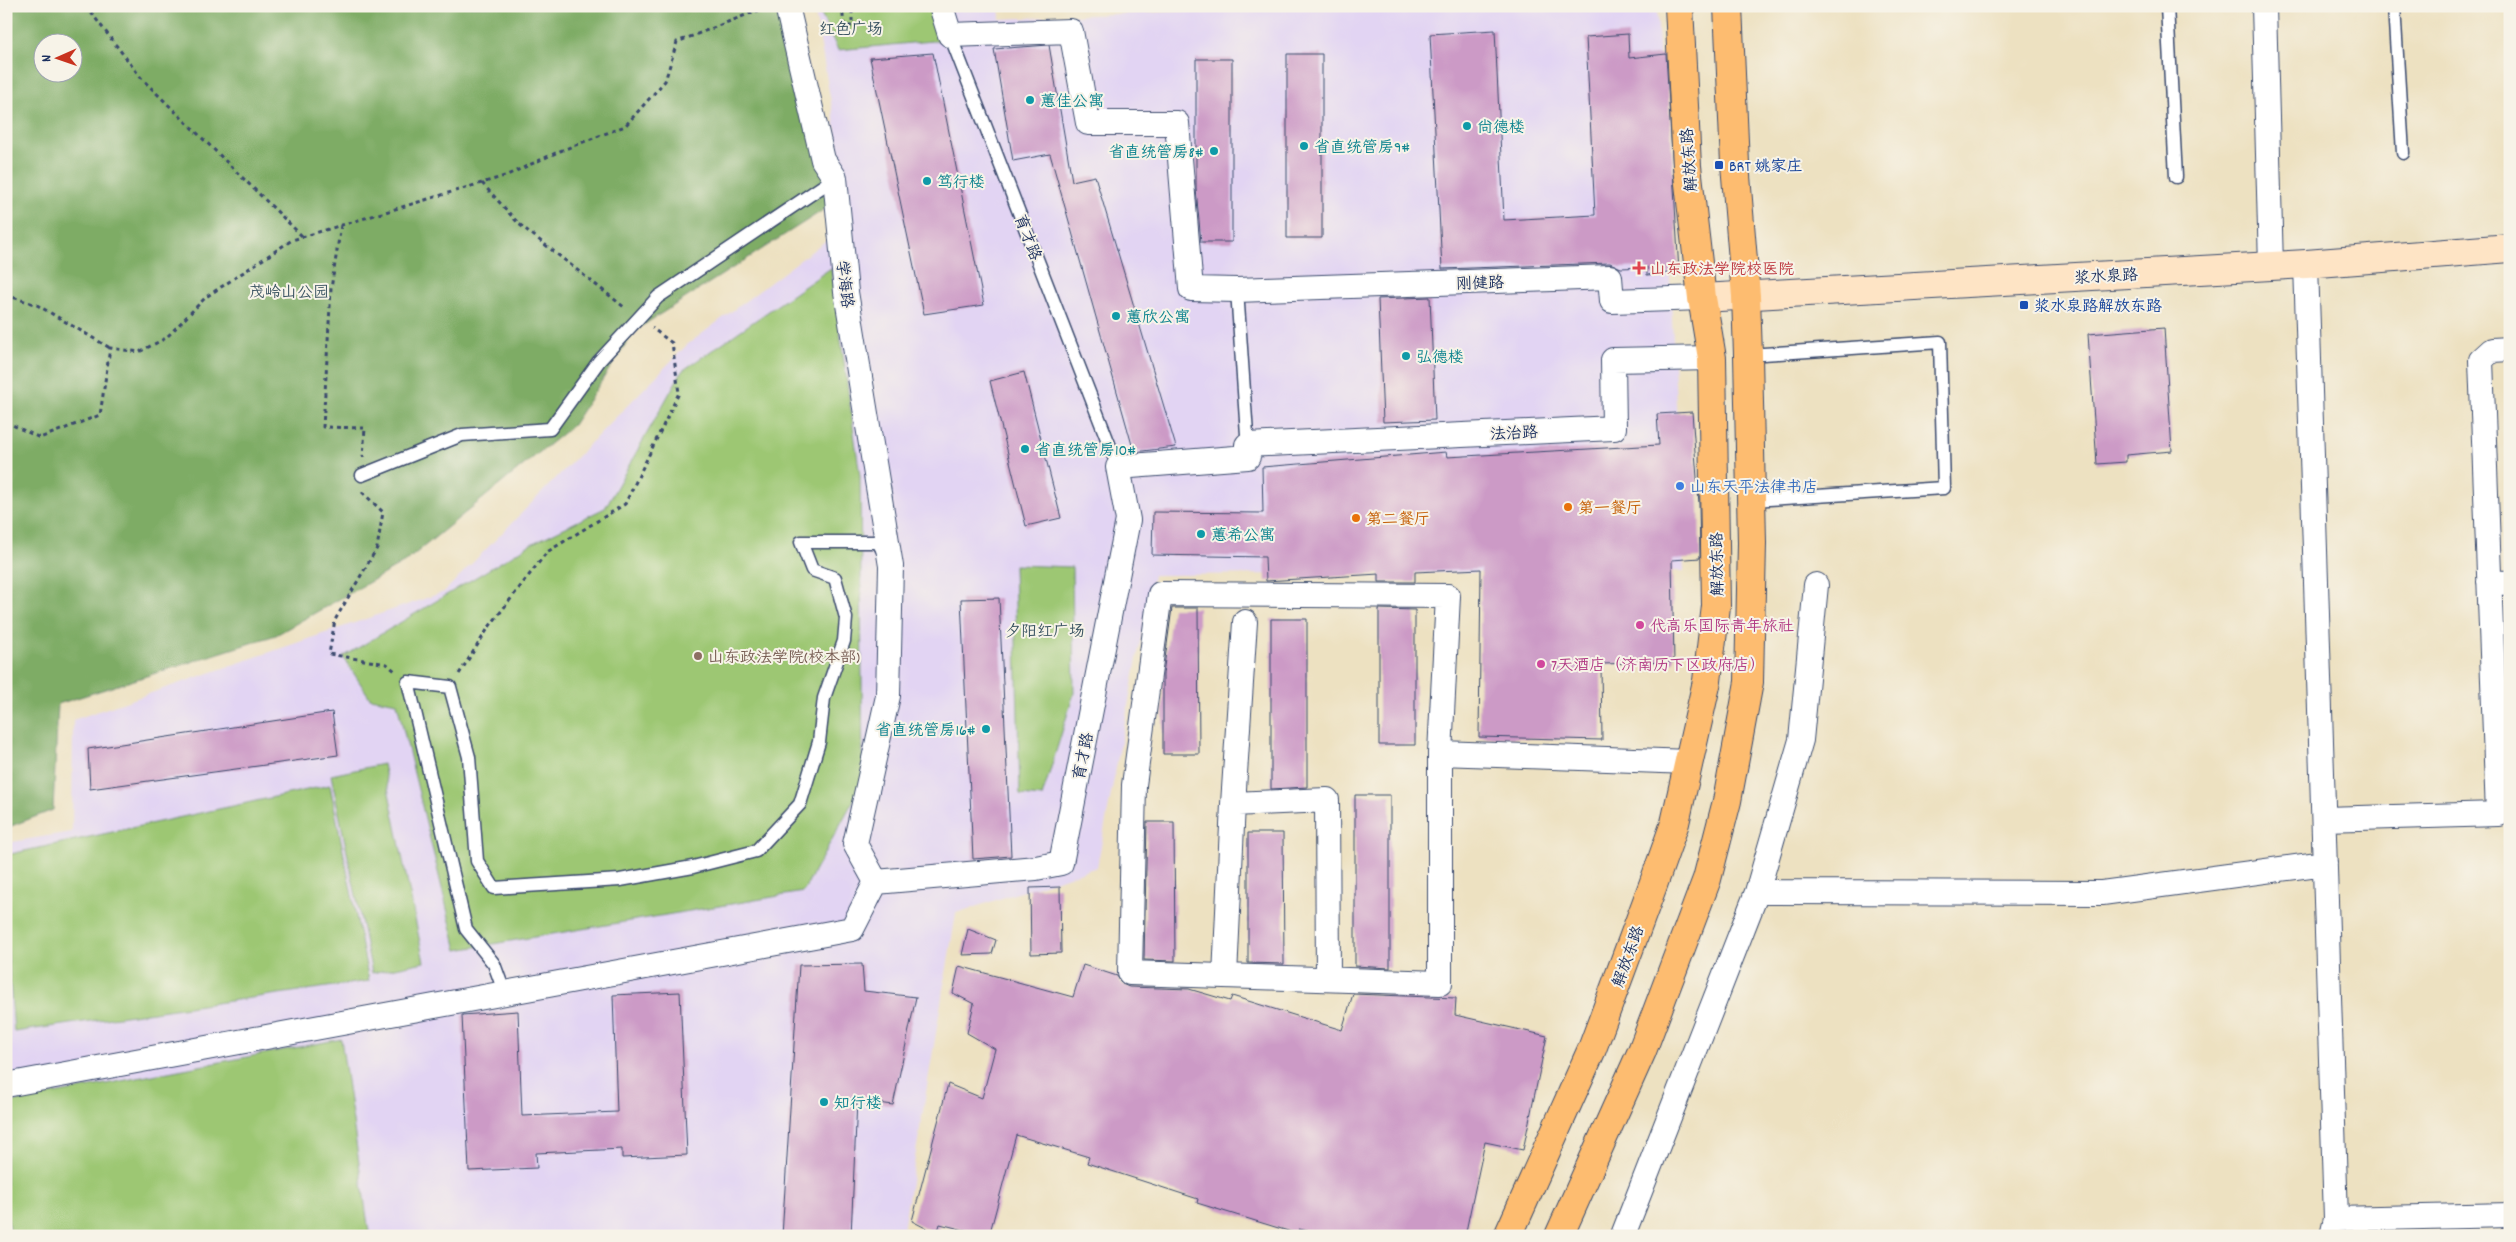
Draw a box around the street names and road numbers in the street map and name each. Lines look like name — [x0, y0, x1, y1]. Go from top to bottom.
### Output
street label: 解放东路 — [1677, 127, 1704, 193]
street label: 育才路 — [1007, 211, 1046, 264]
street label: 学海路 — [829, 259, 858, 310]
street label: 浆水泉路 — [2074, 264, 2139, 291]
street label: 刚健路 — [1456, 272, 1504, 297]
street label: 法治路 — [1490, 422, 1539, 447]
street label: 解放东路 — [1706, 532, 1731, 596]
street label: 育才路 — [1069, 731, 1100, 782]
street label: 解放东路 — [1608, 923, 1651, 991]

